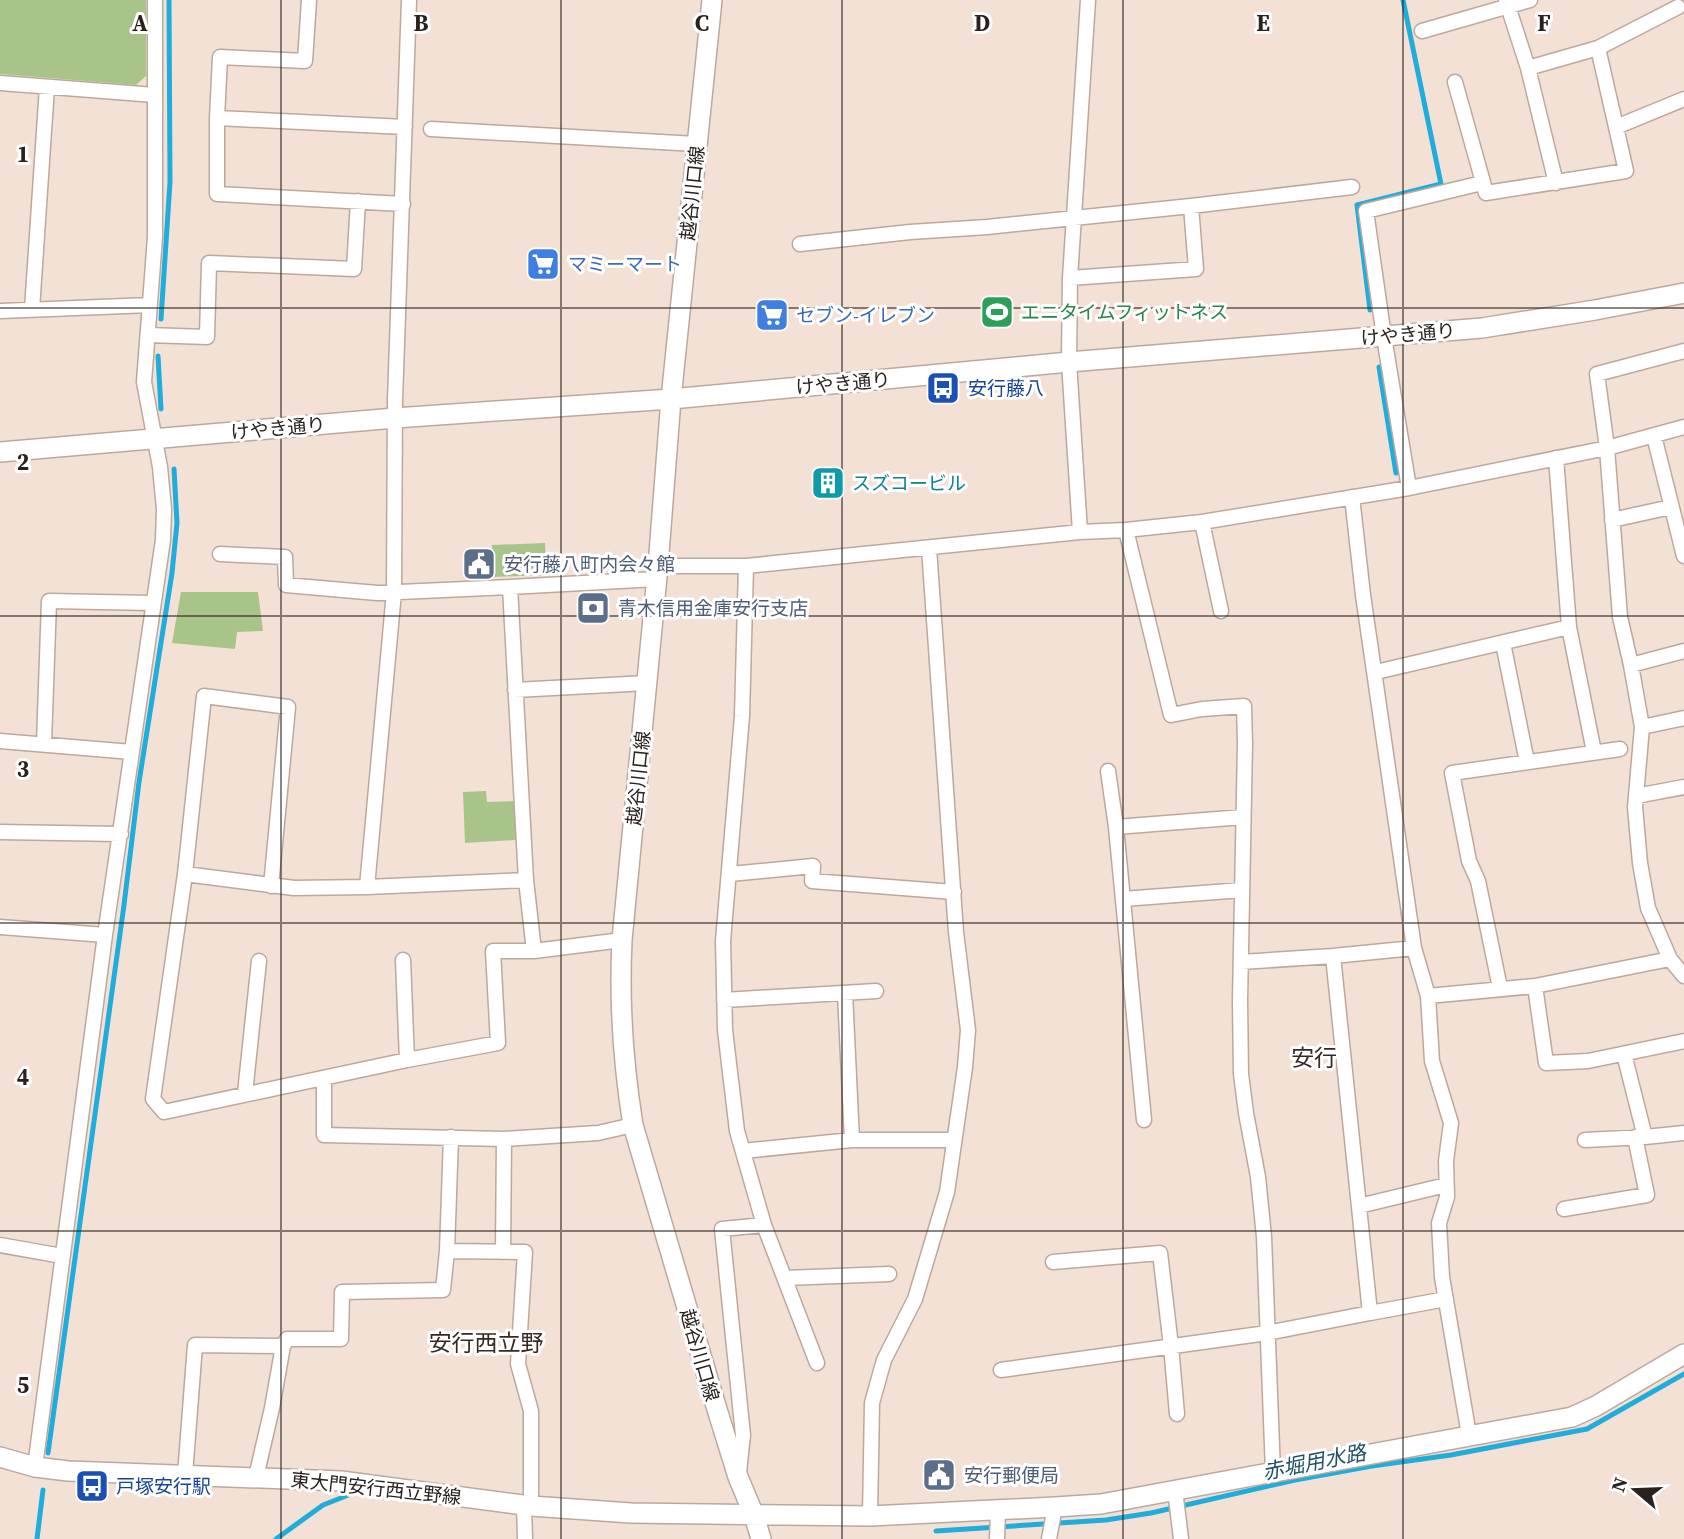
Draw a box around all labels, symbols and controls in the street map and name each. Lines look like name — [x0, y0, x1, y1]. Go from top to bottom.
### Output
text: A — [132, 7, 148, 39]
text: B — [414, 7, 429, 39]
text: C — [695, 7, 709, 39]
text: D — [974, 7, 990, 39]
text: E — [1256, 7, 1270, 39]
text: F — [1537, 7, 1551, 39]
text: 1 — [17, 138, 29, 170]
street label: 越谷川口線 — [674, 144, 710, 242]
supermarket icon: マミーマート — [524, 245, 562, 283]
place label: マミーマート — [568, 251, 682, 277]
sports icon: エニタイムフィットネス — [978, 293, 1016, 331]
supermarket icon: セブン-イレブン — [753, 296, 791, 334]
place label: エニタイムフィットネス — [1021, 299, 1228, 325]
place label: セブン-イレブン — [796, 302, 935, 328]
street label: けやき通り — [1360, 317, 1456, 351]
street label: けやき通り — [795, 366, 891, 400]
bus stop icon: 安行藤八 — [924, 369, 962, 407]
place label: 安行藤八 — [968, 375, 1044, 401]
street label: けやき通り — [230, 411, 326, 445]
text: 2 — [17, 446, 29, 478]
building icon: スズコービル — [809, 464, 847, 502]
place label: スズコービル — [852, 470, 966, 496]
public building icon: 安行藤八町内会々館 — [460, 545, 498, 583]
place label: 安行藤八町内会々館 — [504, 551, 675, 577]
bank icon: 青木信用金庫安行支店 — [574, 589, 612, 627]
place label: 青木信用金庫安行支店 — [618, 595, 808, 621]
street label: 越谷川口線 — [620, 729, 656, 827]
text: 3 — [17, 753, 29, 785]
district label: 安行 — [1291, 1042, 1337, 1074]
text: 4 — [17, 1061, 29, 1093]
street label: 越谷川口線 — [674, 1306, 726, 1404]
district label: 安行西立野 — [429, 1327, 544, 1359]
text: 5 — [17, 1369, 29, 1401]
water label: 赤堀用水路 — [1260, 1437, 1370, 1486]
north arrow — [1600, 1455, 1670, 1525]
public building icon: 安行郵便局 — [920, 1456, 958, 1494]
place label: 安行郵便局 — [964, 1462, 1059, 1488]
street label: 東大門安行西立野線 — [290, 1466, 462, 1510]
bus stop icon: 戸塚安行駅 — [73, 1467, 111, 1505]
place label: 戸塚安行駅 — [116, 1473, 211, 1499]
text: N — [1604, 1474, 1634, 1495]

